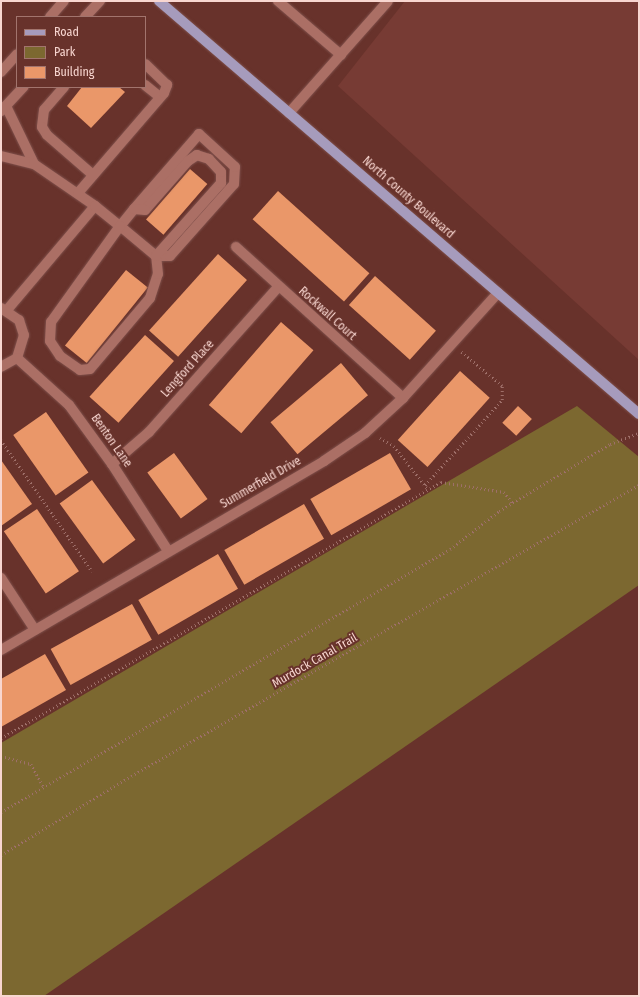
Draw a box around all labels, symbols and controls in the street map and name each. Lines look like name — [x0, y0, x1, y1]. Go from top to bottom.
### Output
legend — [16, 16, 146, 88]
text: Road — [54, 25, 79, 39]
text: Park — [54, 45, 75, 59]
text: Building — [54, 65, 94, 79]
street label: North County Boulevard — [359, 154, 457, 242]
street label: Rockwall Court — [295, 284, 359, 344]
street label: Lengford Place — [159, 337, 217, 401]
street label: Benton Lane — [87, 412, 135, 470]
street label: Summerfield Drive — [218, 454, 304, 512]
street label: Murdock Canal Trail — [270, 631, 360, 691]

